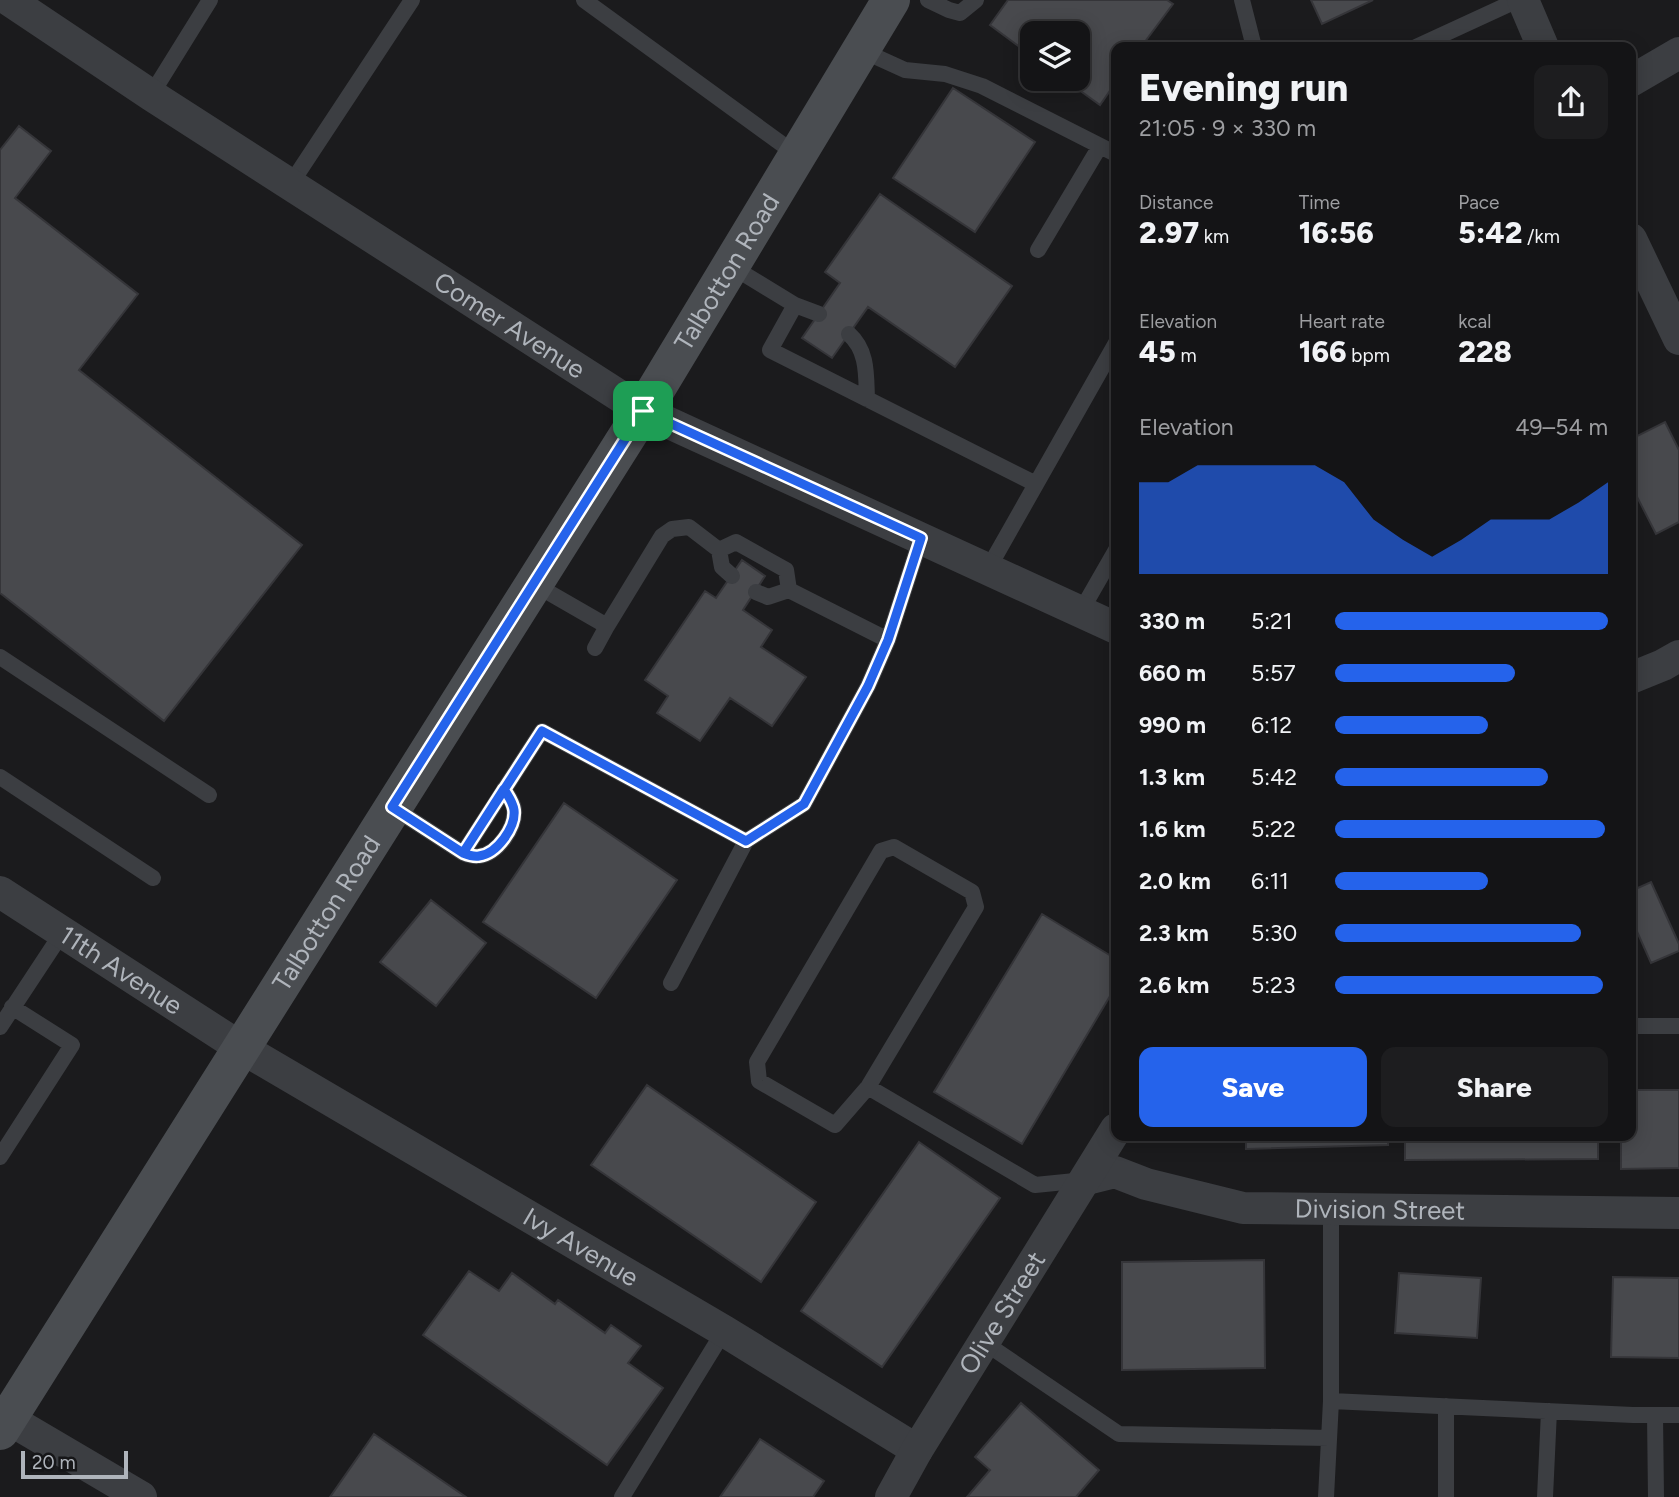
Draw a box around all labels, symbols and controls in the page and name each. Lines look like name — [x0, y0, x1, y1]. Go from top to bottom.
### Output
map controls — [1020, 21, 1090, 91]
button: layers — [1020, 21, 1090, 91]
text: Evening run — [1139, 65, 1348, 111]
button: share — [1534, 65, 1608, 139]
text: 21:05 · 9 × 330 m — [1139, 114, 1316, 142]
street label: Talbotton Road — [667, 188, 786, 356]
text: Distance — [1139, 191, 1213, 214]
text: Time — [1299, 191, 1340, 214]
text: Pace — [1458, 191, 1499, 214]
text: 2.97 — [1139, 214, 1199, 251]
text: 16:56 — [1299, 214, 1374, 251]
text: 5:42 — [1458, 214, 1522, 251]
text: km — [1199, 225, 1229, 248]
text: /km — [1522, 225, 1560, 248]
street label: Comer Avenue — [428, 265, 591, 386]
text: Elevation — [1139, 310, 1217, 333]
text: Heart rate — [1299, 310, 1385, 333]
text: kcal — [1458, 310, 1492, 333]
text: 45 — [1139, 333, 1176, 370]
text: 166 — [1299, 333, 1347, 370]
text: 228 — [1458, 333, 1512, 370]
text: m — [1176, 344, 1197, 367]
text: bpm — [1347, 344, 1390, 367]
pin — [613, 381, 673, 441]
icon: arrive — [624, 392, 662, 430]
text: Elevation — [1139, 413, 1234, 441]
text: 49–54 m — [1515, 413, 1608, 441]
text: 330 m — [1139, 607, 1205, 635]
text: 5:21 — [1251, 607, 1292, 635]
text: 660 m — [1139, 659, 1206, 687]
text: 5:57 — [1251, 659, 1296, 687]
text: 990 m — [1139, 711, 1206, 739]
text: 6:12 — [1251, 711, 1292, 739]
text: 1.3 km — [1139, 763, 1205, 791]
text: 5:42 — [1251, 763, 1297, 791]
text: 1.6 km — [1139, 815, 1206, 843]
text: 5:22 — [1251, 815, 1296, 843]
street label: Talbotton Road — [265, 830, 387, 997]
text: 2.0 km — [1139, 867, 1211, 895]
text: 6:11 — [1251, 867, 1289, 895]
street label: 11th Avenue — [53, 919, 189, 1022]
text: 2.3 km — [1139, 919, 1209, 947]
text: 5:30 — [1251, 919, 1297, 947]
text: 2.6 km — [1139, 971, 1209, 999]
text: 5:23 — [1251, 971, 1295, 999]
button: Save — [1139, 1047, 1367, 1127]
button: Share — [1381, 1047, 1608, 1127]
street label: Division Street — [1295, 1193, 1466, 1227]
street label: Ivy Avenue — [517, 1201, 645, 1293]
street label: Olive Street — [952, 1245, 1052, 1380]
scale bar — [21, 1448, 128, 1480]
text: 20 m — [32, 1451, 76, 1474]

